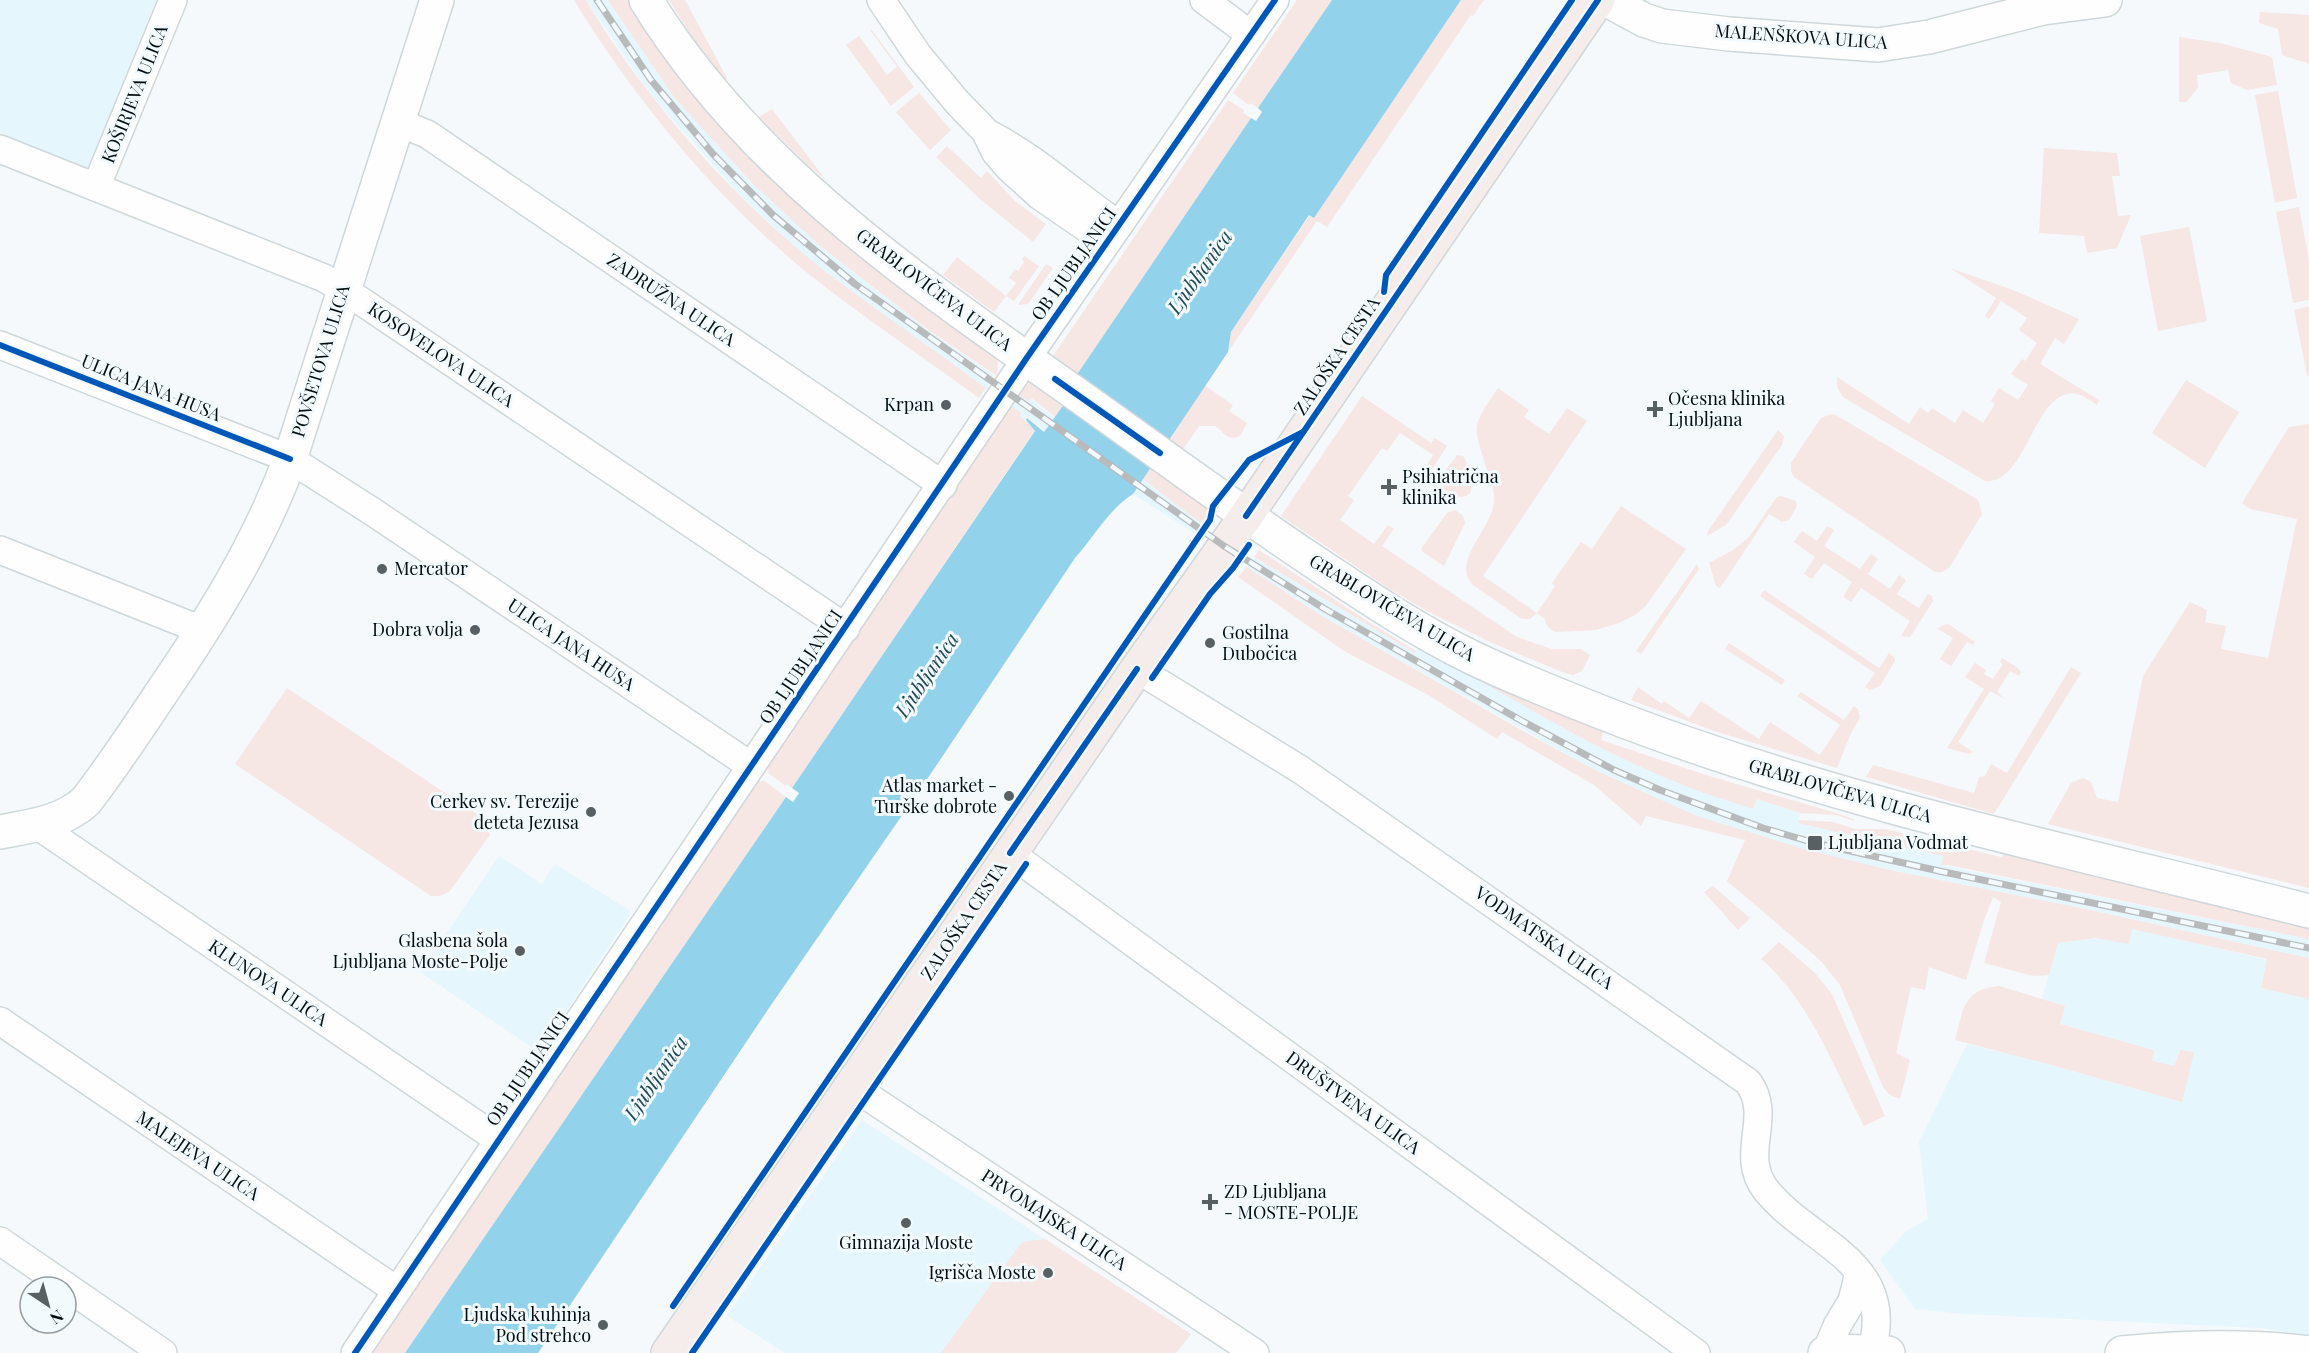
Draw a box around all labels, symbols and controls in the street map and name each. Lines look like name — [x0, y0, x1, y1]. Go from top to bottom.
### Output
street label: MALENŠKOVA ULICA — [1714, 18, 1889, 54]
street label: KOŠIRJEVA ULICA — [95, 20, 173, 166]
street label: OB LJUBLJANICI — [1025, 202, 1121, 325]
street label: GRABLOVIČEVA ULICA — [852, 223, 1018, 356]
water label: Ljubljanica — [1159, 224, 1238, 319]
street label: ZADRUŽNA ULICA — [603, 247, 741, 351]
street label: POVŠETOVA ULICA — [285, 281, 355, 440]
street label: ZALOŠKA CESTA — [1288, 291, 1385, 419]
street label: KOSOVELOVA ULICA — [364, 296, 520, 412]
street label: ULICA JANA HUSA — [78, 348, 226, 426]
place label: Očesna klinika Ljubljana — [1668, 386, 1785, 431]
place label: Krpan — [884, 392, 934, 416]
marker: Krpan — [939, 398, 953, 412]
marker: Očesna klinika Ljubljana — [1646, 400, 1664, 418]
place label: Psihiatrična klinika — [1402, 464, 1499, 509]
marker: Psihiatrična klinika — [1380, 478, 1398, 496]
street label: GRABLOVIČEVA ULICA — [1305, 548, 1480, 667]
place label: Mercator — [394, 556, 468, 580]
marker: Mercator — [375, 562, 389, 576]
street label: ULICA JANA HUSA — [503, 593, 641, 696]
street label: OB LJUBLJANICI — [753, 605, 847, 728]
place label: Dobra volja — [372, 617, 463, 641]
place label: Gostilna Dubočica — [1222, 620, 1297, 665]
marker: Dobra volja — [468, 623, 482, 637]
water label: Ljubljanica — [887, 626, 964, 723]
marker: Gostilna Dubočica — [1203, 636, 1217, 650]
street label: GRABLOVIČEVA ULICA — [1746, 752, 1935, 828]
place label: Atlas market - Turške dobrote — [874, 773, 997, 818]
place label: Cerkev sv. Terezije deteta Jezusa — [430, 789, 579, 834]
marker: Atlas market - Turške dobrote — [1002, 789, 1016, 803]
marker: Cerkev sv. Terezije deteta Jezusa — [584, 805, 598, 819]
place label: Ljubljana Vodmat — [1828, 830, 1969, 854]
marker: Ljubljana Vodmat — [1806, 834, 1824, 852]
street label: ZALOŠKA CESTA — [915, 856, 1012, 984]
street label: VODMATSKA ULICA — [1470, 880, 1619, 994]
place label: Glasbena šola Ljubljana Moste-Polje — [333, 928, 508, 973]
street label: KLUNOVA ULICA — [204, 933, 333, 1031]
marker: Glasbena šola Ljubljana Moste-Polje — [513, 944, 527, 958]
street label: OB LJUBLJANICI — [480, 1007, 574, 1130]
water label: Ljubljanica — [616, 1029, 693, 1126]
street label: DRUŠTVENA ULICA — [1281, 1045, 1426, 1160]
street label: MALEJEVA ULICA — [132, 1105, 265, 1206]
street label: PRVOMAJSKA ULICA — [977, 1163, 1132, 1276]
place label: ZD Ljubljana - MOSTE-POLJE — [1224, 1179, 1358, 1224]
marker: ZD Ljubljana - MOSTE-POLJE — [1201, 1193, 1219, 1211]
marker: Gimnazija Moste — [899, 1216, 913, 1230]
place label: Gimnazija Moste — [839, 1230, 973, 1254]
place label: Igrišča Moste — [928, 1260, 1036, 1284]
marker: Igrišča Moste — [1041, 1266, 1055, 1280]
north arrow — [18, 1275, 78, 1335]
place label: Ljudska kuhinja Pod strehco — [464, 1302, 591, 1347]
text: N — [46, 1306, 68, 1330]
marker: Ljudska kuhinja Pod strehco — [596, 1318, 610, 1332]

